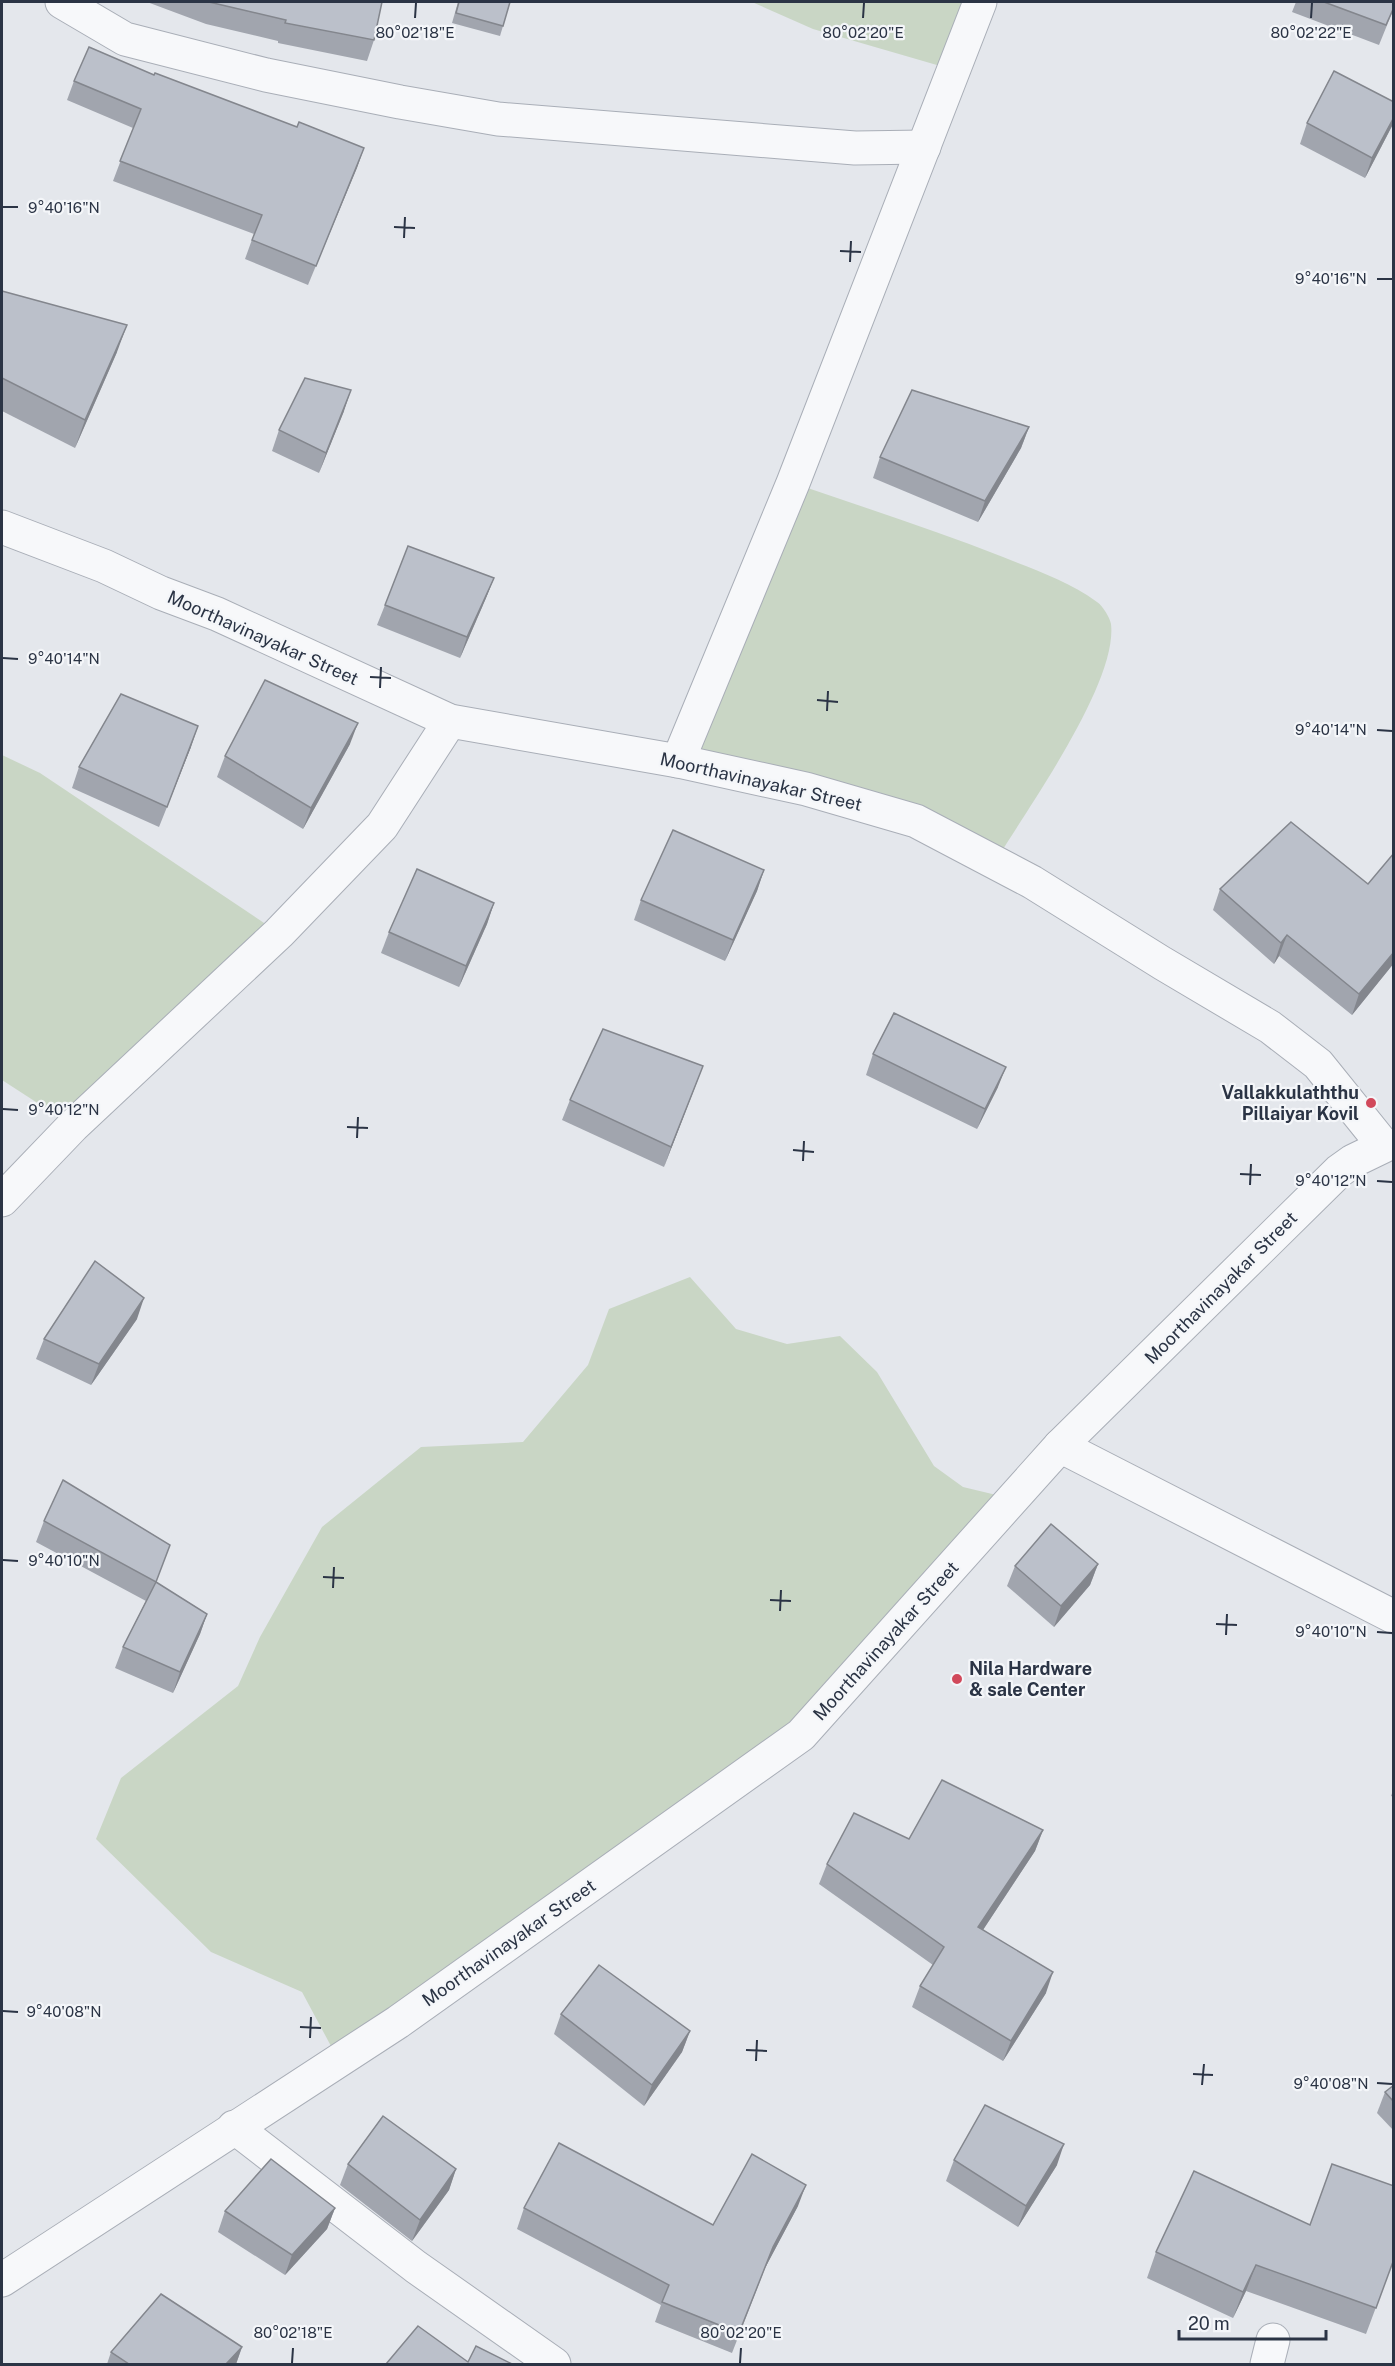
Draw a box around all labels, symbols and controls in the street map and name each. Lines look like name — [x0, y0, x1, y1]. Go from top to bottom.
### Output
text: 80°02'18"E — [375, 24, 455, 41]
text: 80°02'20"E — [822, 24, 904, 41]
text: 80°02'22"E — [1270, 24, 1352, 41]
text: 9°40'16"N — [28, 199, 100, 216]
text: 9°40'16"N — [1295, 270, 1367, 287]
street label: Moorthavinayakar Street — [164, 586, 362, 689]
text: 9°40'14"N — [28, 650, 100, 667]
text: 9°40'14"N — [1295, 721, 1367, 738]
street label: Moorthavinayakar Street — [658, 748, 864, 815]
place label: Vallakkulaththu Pillaiyar Kovil — [1222, 1082, 1359, 1124]
marker: Vallakkulaththu Pillaiyar Kovil — [1364, 1096, 1378, 1110]
text: 9°40'12"N — [28, 1101, 100, 1118]
text: 9°40'12"N — [1295, 1172, 1367, 1189]
street label: Moorthavinayakar Street — [1140, 1207, 1301, 1368]
text: 9°40'10"N — [28, 1552, 100, 1569]
street label: Moorthavinayakar Street — [809, 1557, 963, 1725]
text: 9°40'10"N — [1295, 1623, 1367, 1640]
place label: Nila Hardware & sale Center — [969, 1658, 1092, 1700]
marker: Nila Hardware & sale Center — [950, 1672, 964, 1686]
street label: Moorthavinayakar Street — [418, 1875, 599, 2010]
text: 9°40'08"N — [26, 2003, 102, 2020]
text: 9°40'08"N — [1293, 2075, 1369, 2092]
scale bar — [1179, 2303, 1326, 2341]
text: 20 m — [1188, 2313, 1230, 2334]
text: 80°02'18"E — [253, 2324, 333, 2341]
text: 80°02'20"E — [700, 2324, 782, 2341]

